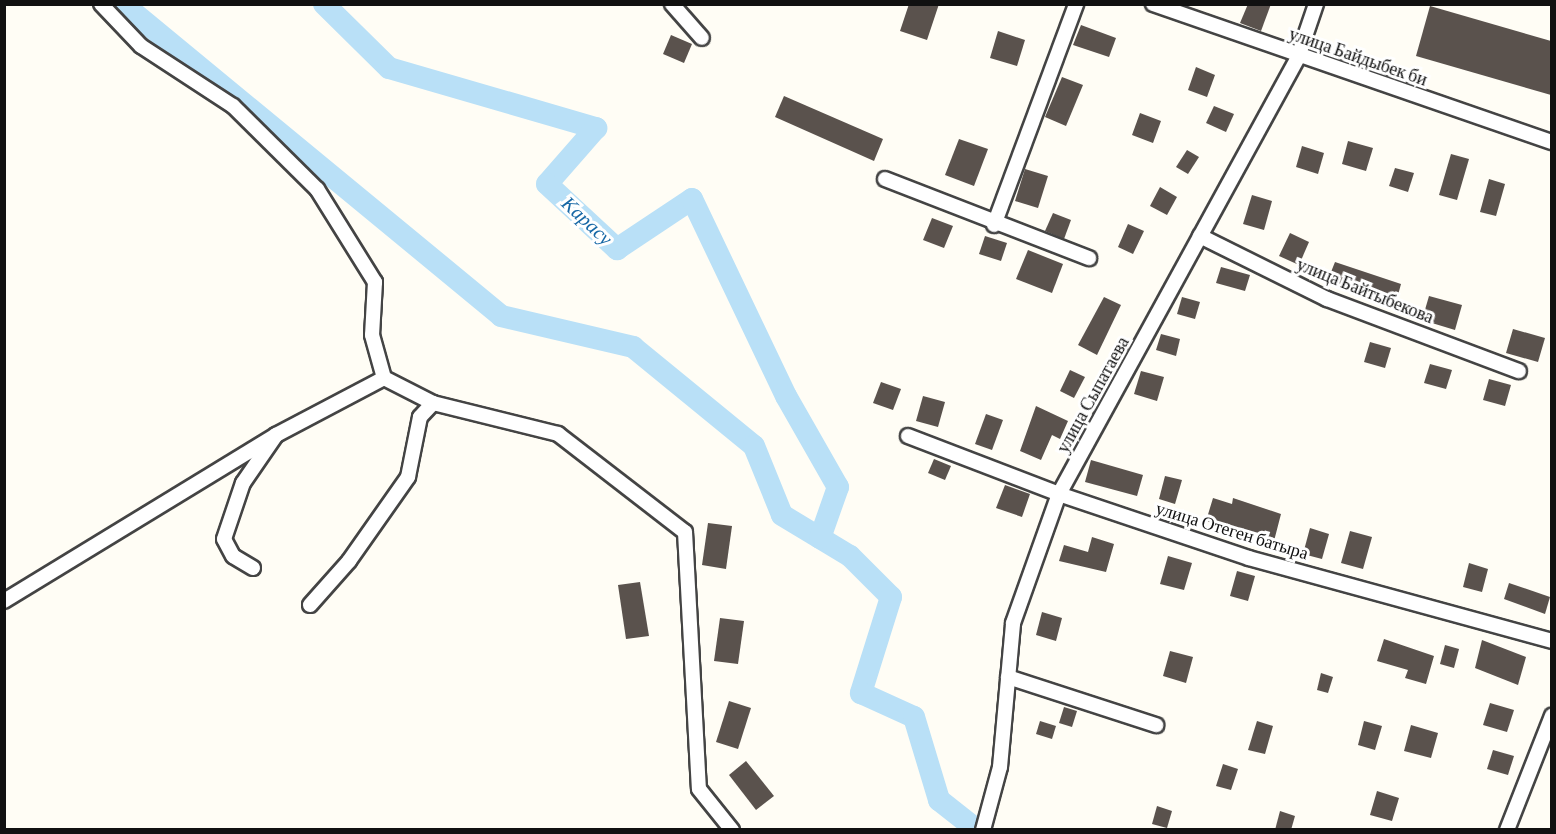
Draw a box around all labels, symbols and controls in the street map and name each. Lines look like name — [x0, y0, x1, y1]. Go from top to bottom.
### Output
street label: улица Байдыбек би — [1286, 23, 1430, 91]
water label: Карасу — [557, 191, 617, 251]
street label: улица Байтыбекова — [1293, 254, 1437, 328]
street label: улица Сыпатаева — [1052, 333, 1134, 457]
street label: улица Отеген батыра — [1153, 498, 1311, 564]

